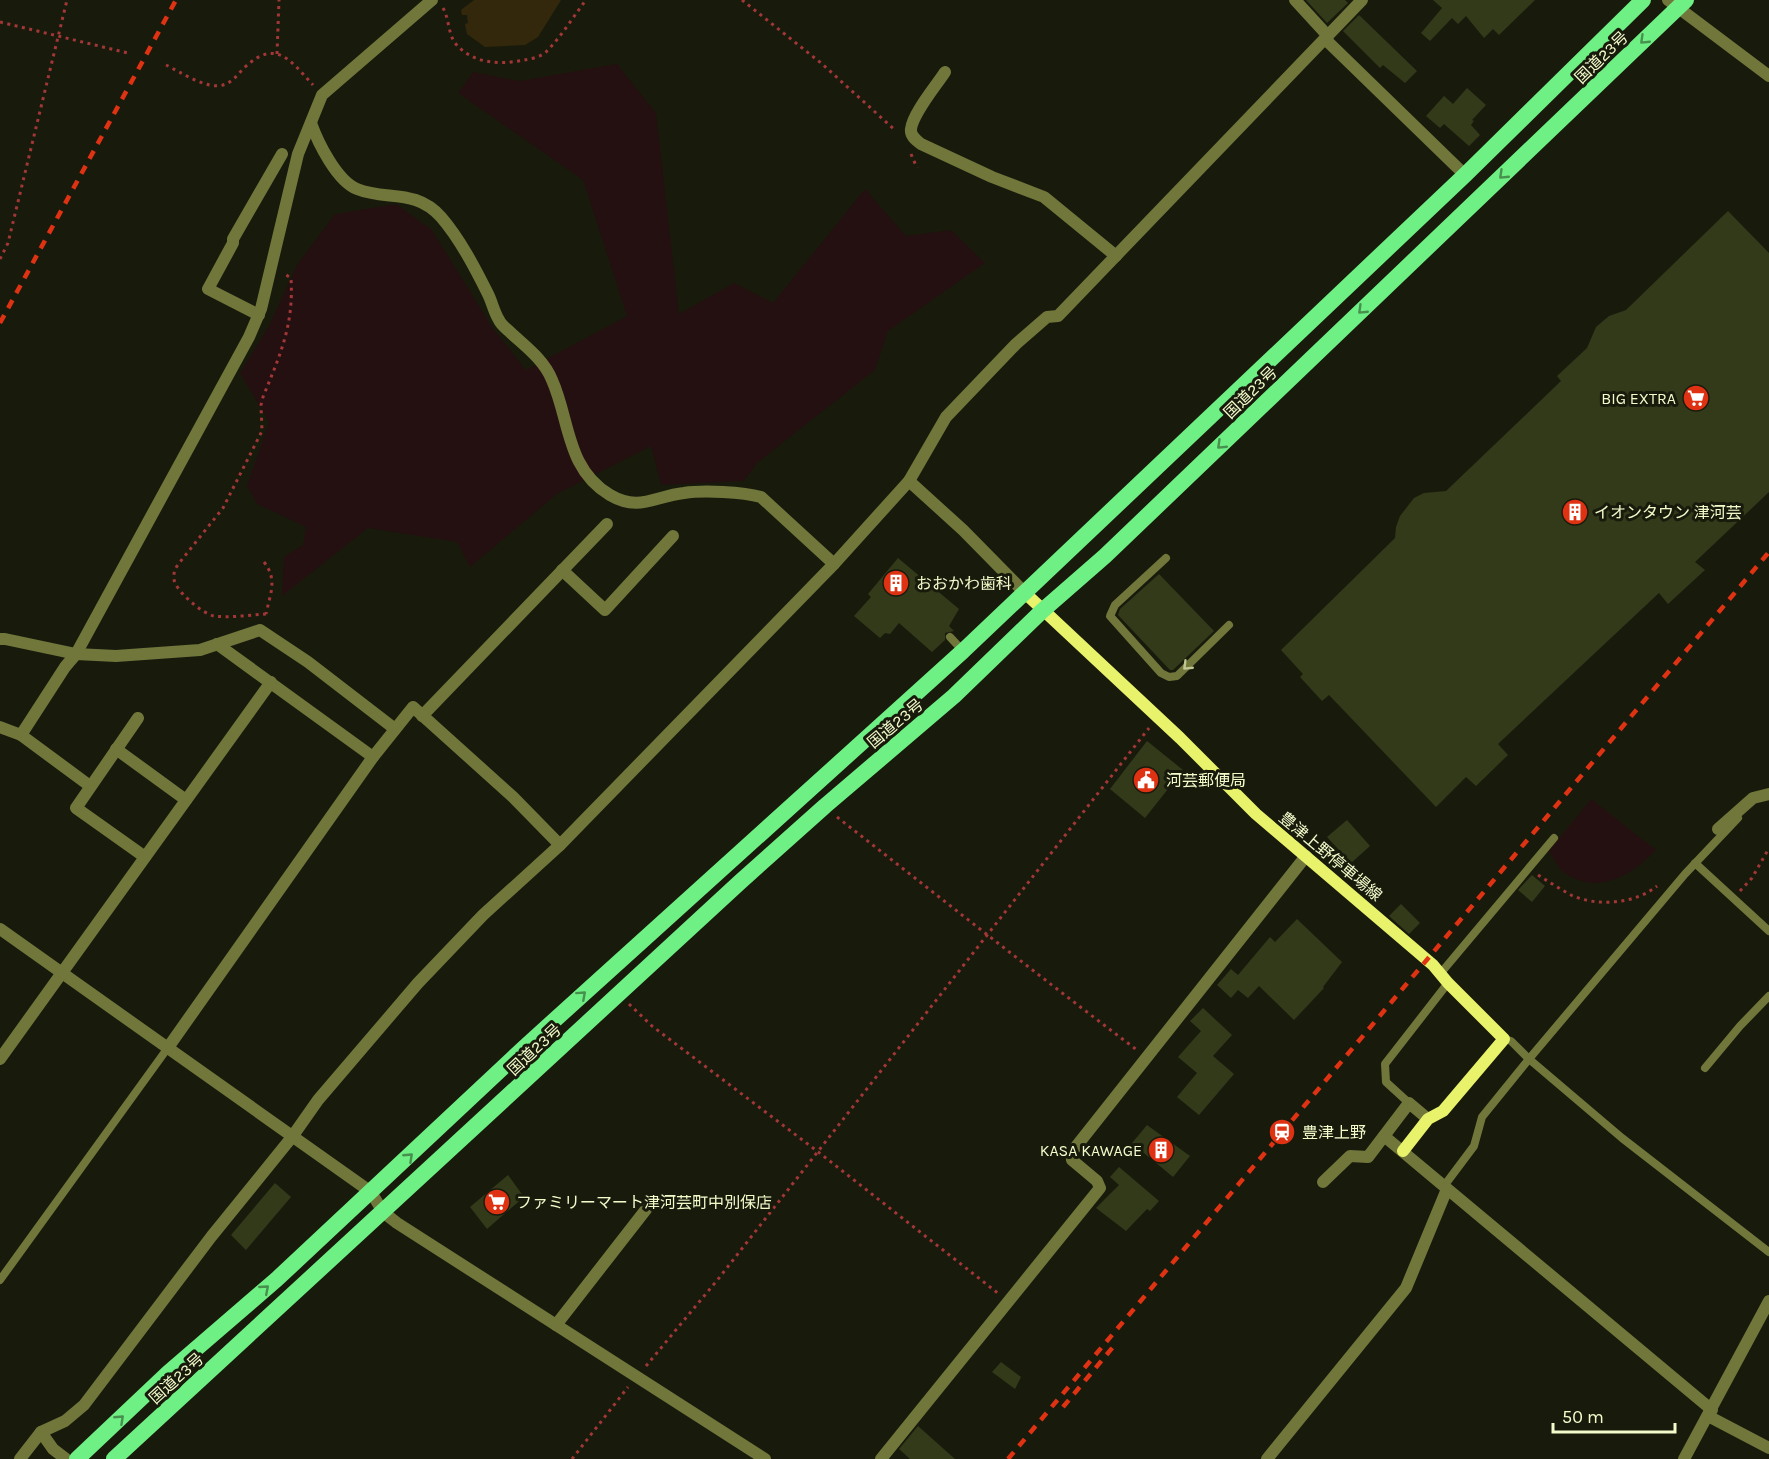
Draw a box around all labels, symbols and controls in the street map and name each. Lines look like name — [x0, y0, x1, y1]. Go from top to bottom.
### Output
street label: 国道23号 — [1571, 27, 1632, 87]
one-way arrow — [1640, 33, 1651, 44]
one-way arrow — [1500, 168, 1510, 179]
one-way arrow — [1359, 303, 1369, 314]
street label: 国道23号 — [1220, 362, 1281, 422]
supermarket icon: BIG EXTRA — [1681, 383, 1711, 413]
place label: BIG EXTRA — [1601, 389, 1676, 408]
one-way arrow — [1217, 437, 1228, 448]
building icon: イオンタウン 津河芸 — [1560, 497, 1590, 527]
place label: イオンタウン 津河芸 — [1594, 503, 1742, 522]
building icon: おおかわ歯科 — [881, 568, 911, 598]
place label: おおかわ歯科 — [916, 574, 1012, 593]
one-way arrow — [1184, 658, 1195, 669]
street label: 国道23号 — [864, 695, 927, 752]
public building icon: 河芸郵便局 — [1131, 765, 1161, 795]
place label: 河芸郵便局 — [1166, 771, 1246, 790]
street label: 豊津上野停車場線 — [1276, 808, 1386, 905]
one-way arrow — [576, 991, 586, 1002]
street label: 国道23号 — [503, 1020, 565, 1079]
station icon: 豊津上野 — [1267, 1117, 1297, 1147]
place label: 豊津上野 — [1302, 1123, 1366, 1142]
building icon: KASA KAWAGE — [1146, 1135, 1176, 1165]
place label: KASA KAWAGE — [1040, 1141, 1142, 1160]
one-way arrow — [402, 1153, 412, 1164]
supermarket icon: ファミリーマート津河芸町中別保店 — [482, 1187, 512, 1217]
place label: ファミリーマート津河芸町中別保店 — [516, 1193, 772, 1212]
one-way arrow — [259, 1285, 269, 1296]
street label: 国道23号 — [145, 1349, 207, 1408]
scale bar — [1553, 1396, 1674, 1434]
text: 50 m — [1562, 1406, 1604, 1428]
one-way arrow — [113, 1415, 124, 1426]

